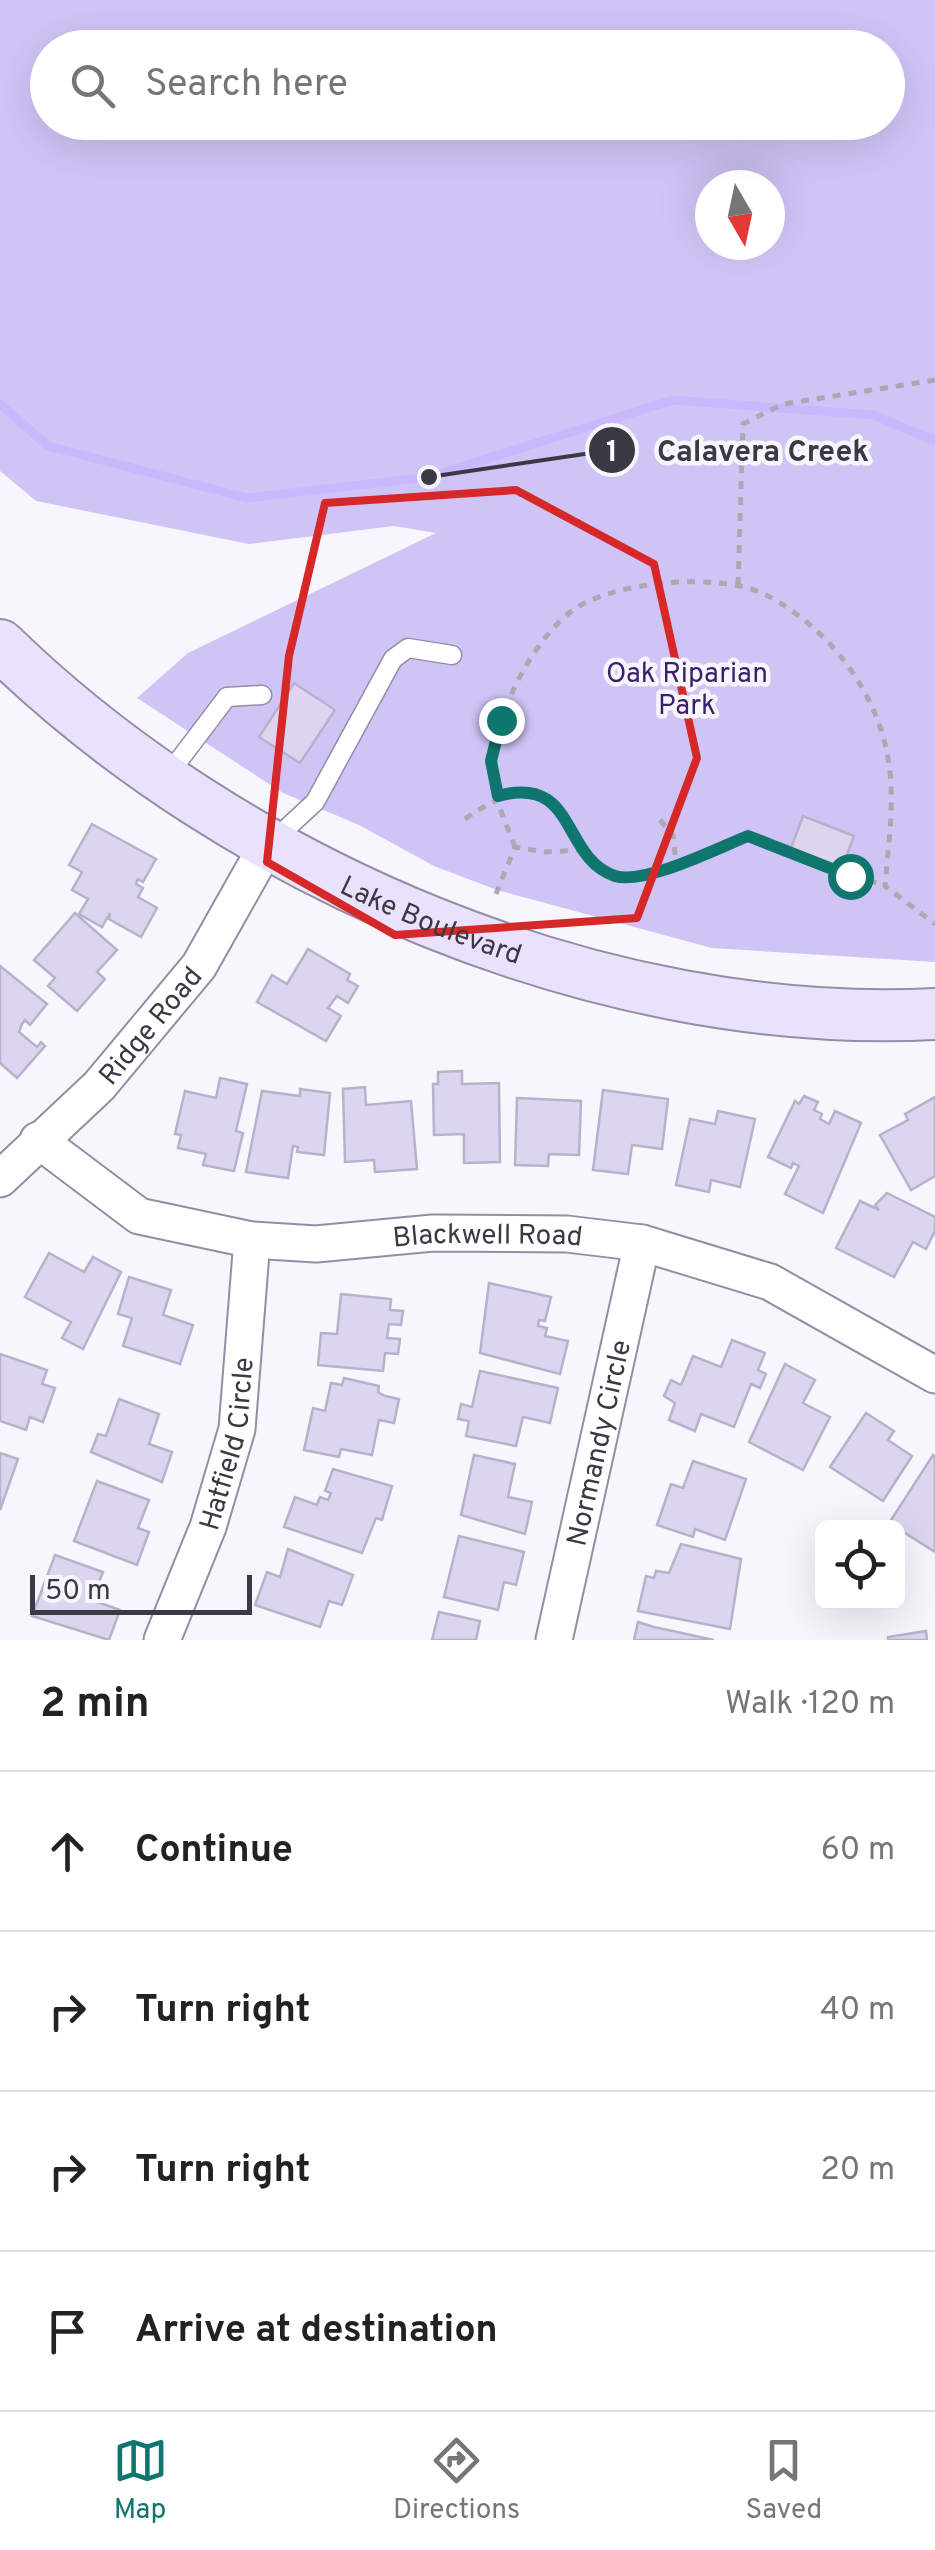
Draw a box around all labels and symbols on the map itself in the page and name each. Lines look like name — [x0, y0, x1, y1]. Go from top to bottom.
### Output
north arrow — [695, 170, 785, 260]
callout: Calavera Creek — [587, 420, 889, 480]
text: 1 — [606, 435, 618, 472]
text: Calavera Creek — [657, 435, 869, 472]
park label: Oak Riparian Park — [606, 657, 768, 725]
route end — [479, 698, 525, 744]
route start — [828, 854, 874, 900]
street label: Lake Boulevard — [333, 869, 526, 975]
street label: Ridge Road — [92, 960, 212, 1094]
street label: Blackwell Road — [391, 1218, 584, 1258]
street label: Normandy Circle — [560, 1337, 641, 1550]
street label: Hatfield Circle — [193, 1356, 264, 1535]
scale bar — [30, 1570, 252, 1614]

